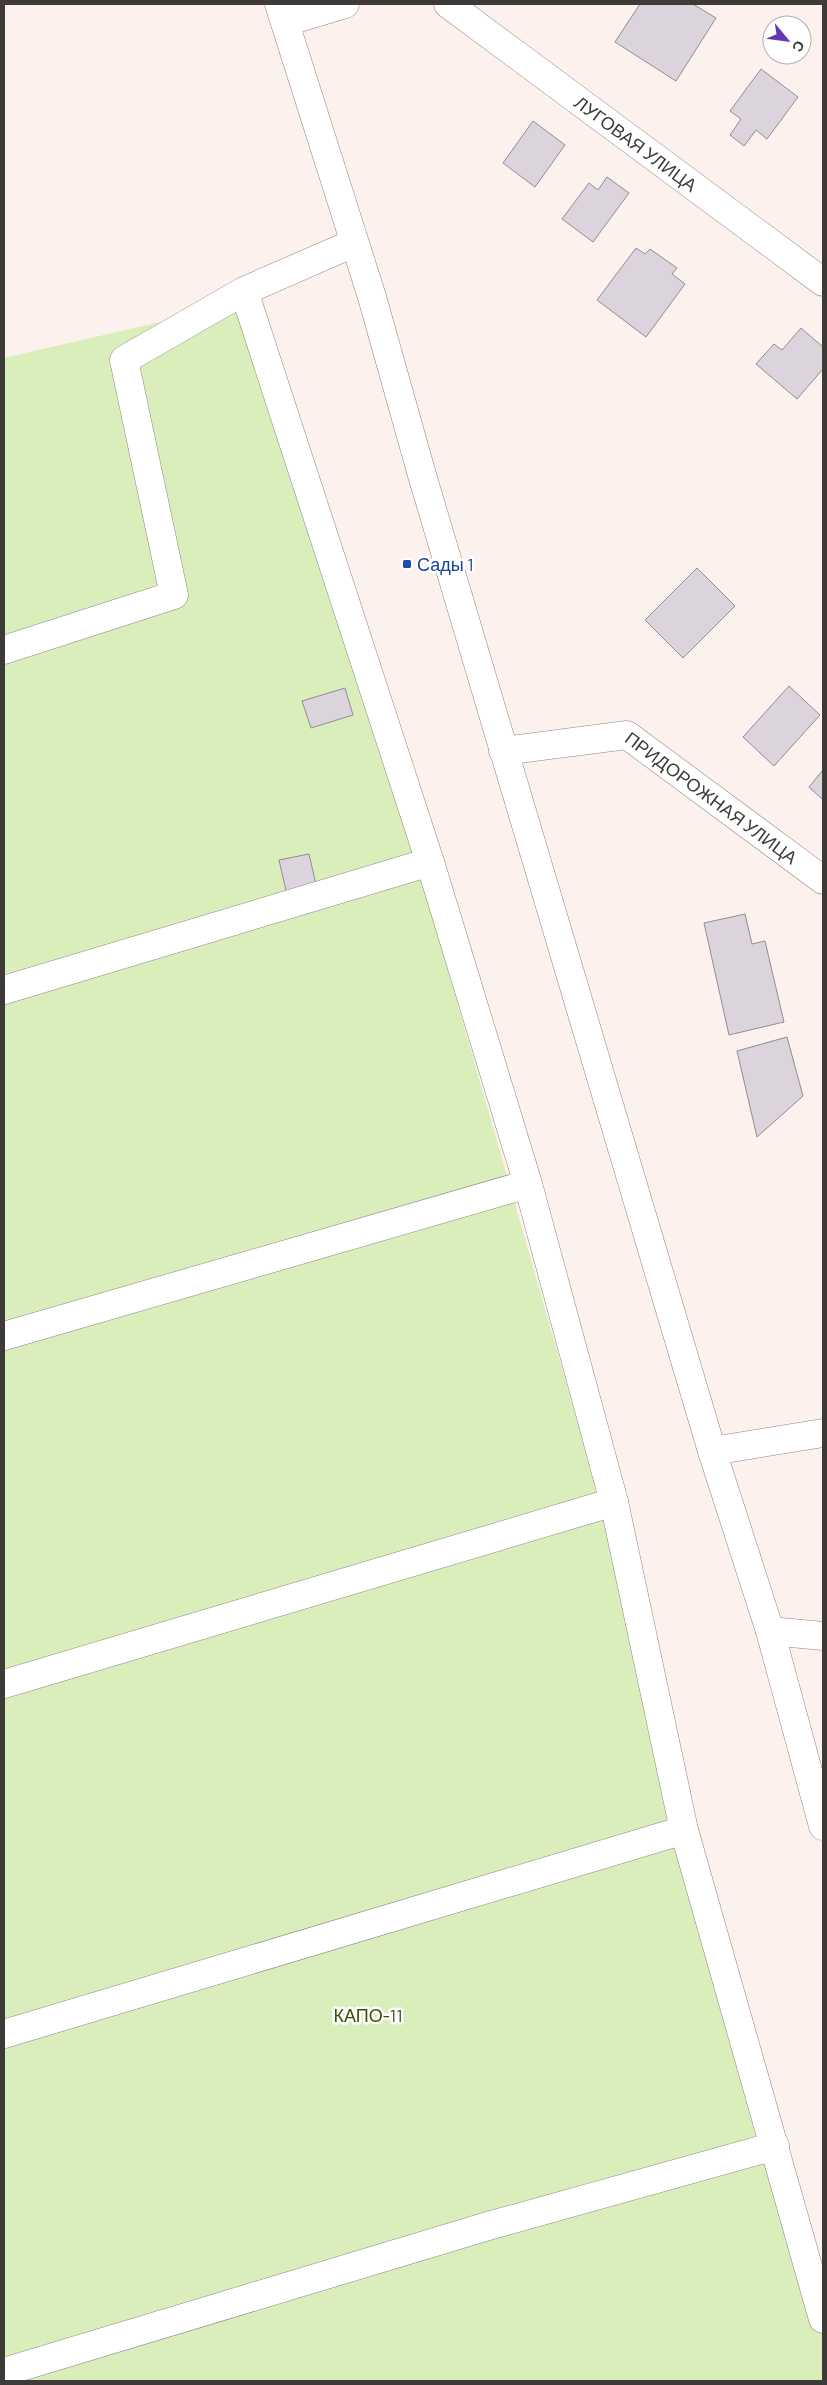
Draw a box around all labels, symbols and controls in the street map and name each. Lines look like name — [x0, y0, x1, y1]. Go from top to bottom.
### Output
north arrow — [762, 15, 812, 65]
text: С — [789, 38, 809, 55]
street label: ЛУГОВАЯ УЛИЦА — [570, 91, 702, 196]
place label: Сады 1 — [417, 553, 474, 575]
marker: Сады 1 — [401, 558, 413, 570]
street label: ПРИДОРОЖНАЯ УЛИЦА — [621, 727, 802, 868]
park label: КАПО-11 — [334, 2004, 402, 2026]

